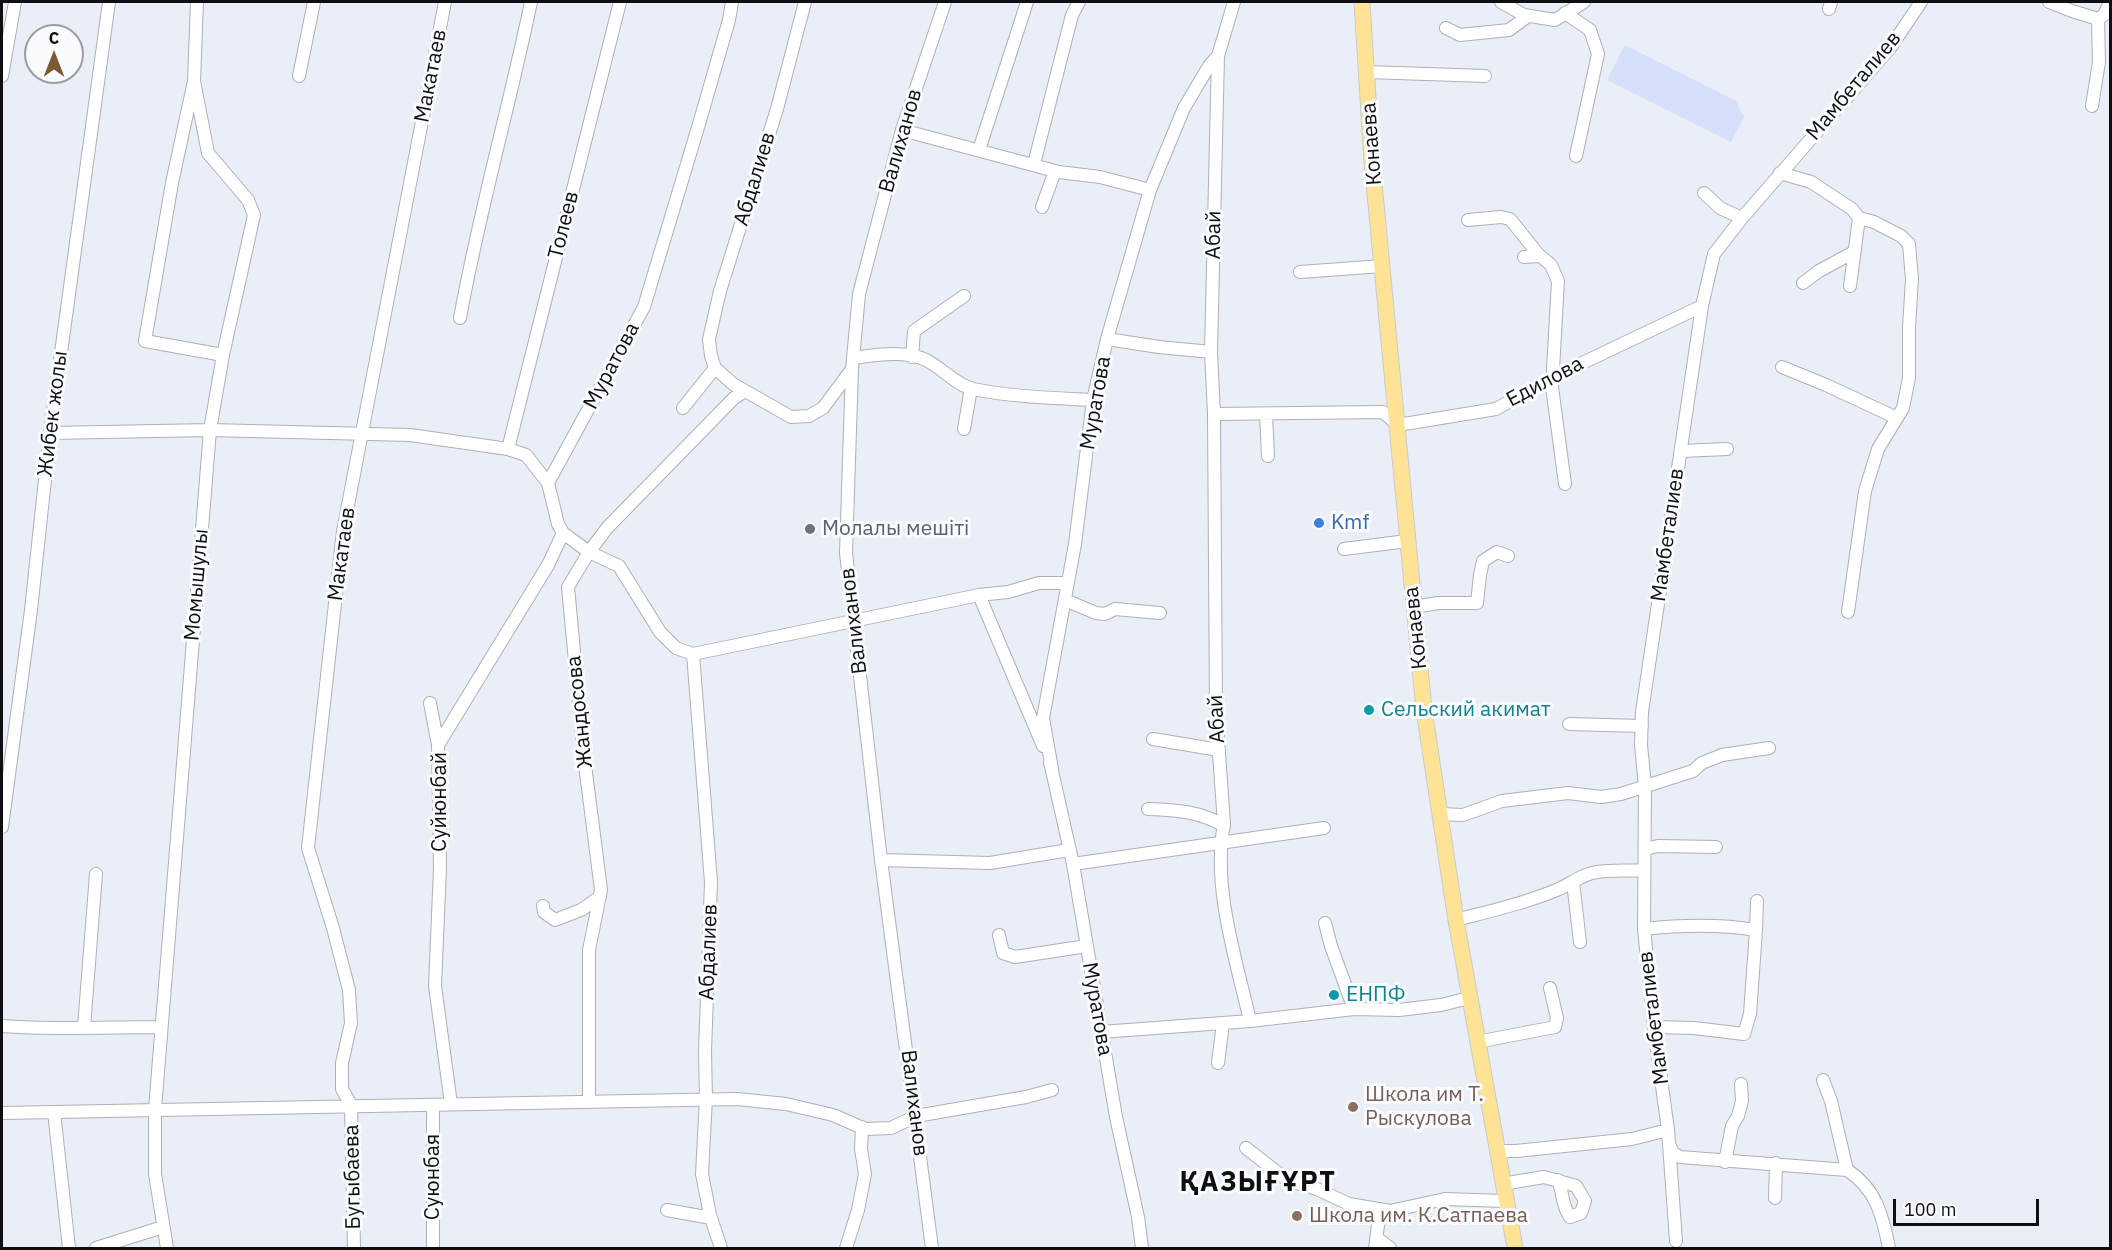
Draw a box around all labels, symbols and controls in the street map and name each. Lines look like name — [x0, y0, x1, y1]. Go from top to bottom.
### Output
north arrow — [24, 24, 84, 84]
street label: Мамбеталиев — [1801, 26, 1907, 146]
street label: Макатаев — [410, 27, 452, 125]
text: С — [49, 28, 59, 48]
street label: Валиханов — [874, 86, 928, 196]
street label: Конаева — [1357, 102, 1387, 186]
street label: Абдалиев — [729, 129, 781, 229]
street label: Толеев — [543, 188, 585, 262]
street label: Абай — [1201, 210, 1227, 260]
street label: Муратова — [579, 318, 645, 414]
street label: Жибек жолы — [33, 349, 73, 479]
street label: Едилова — [1502, 351, 1588, 413]
street label: Муратова — [1075, 354, 1117, 452]
street label: Мамбеталиев — [1646, 467, 1690, 603]
street label: Макатаев — [323, 505, 361, 603]
place label: Kmf — [1331, 510, 1369, 536]
place label: Молалы мешіті — [822, 516, 969, 542]
marker: Kmf — [1312, 516, 1326, 530]
marker: Молалы мешіті — [803, 522, 817, 536]
street label: Момышулы — [180, 528, 214, 642]
street label: Валиханов — [835, 566, 873, 676]
street label: Конаева — [1399, 585, 1433, 671]
street label: Жандосова — [562, 654, 598, 770]
street label: Абай — [1203, 694, 1231, 744]
place label: Сельский акимат — [1381, 697, 1551, 723]
marker: Сельский акимат — [1362, 703, 1376, 717]
street label: Суйюнбай — [427, 752, 453, 852]
street label: Абдалиев — [695, 903, 723, 1001]
street label: Мамбеталиев — [1633, 950, 1675, 1086]
street label: Муратова — [1076, 960, 1118, 1058]
place label: ЕНПФ — [1346, 982, 1405, 1008]
marker: ЕНПФ — [1327, 988, 1341, 1002]
street label: Валиханов — [895, 1048, 933, 1158]
place label: Школа им Т. Рыскулова — [1365, 1082, 1484, 1132]
marker: Школа им Т. Рыскулова — [1346, 1100, 1360, 1114]
street label: Бугыбаева — [339, 1124, 367, 1230]
street label: Суюнбая — [420, 1134, 446, 1220]
district label: ҚАЗЫҒҰРТ — [1180, 1167, 1336, 1199]
scale bar — [1896, 1187, 2042, 1225]
text: 100 m — [1904, 1198, 1956, 1221]
place label: Школа им. К.Сатпаева — [1309, 1203, 1528, 1229]
marker: Школа им. К.Сатпаева — [1290, 1209, 1304, 1223]

